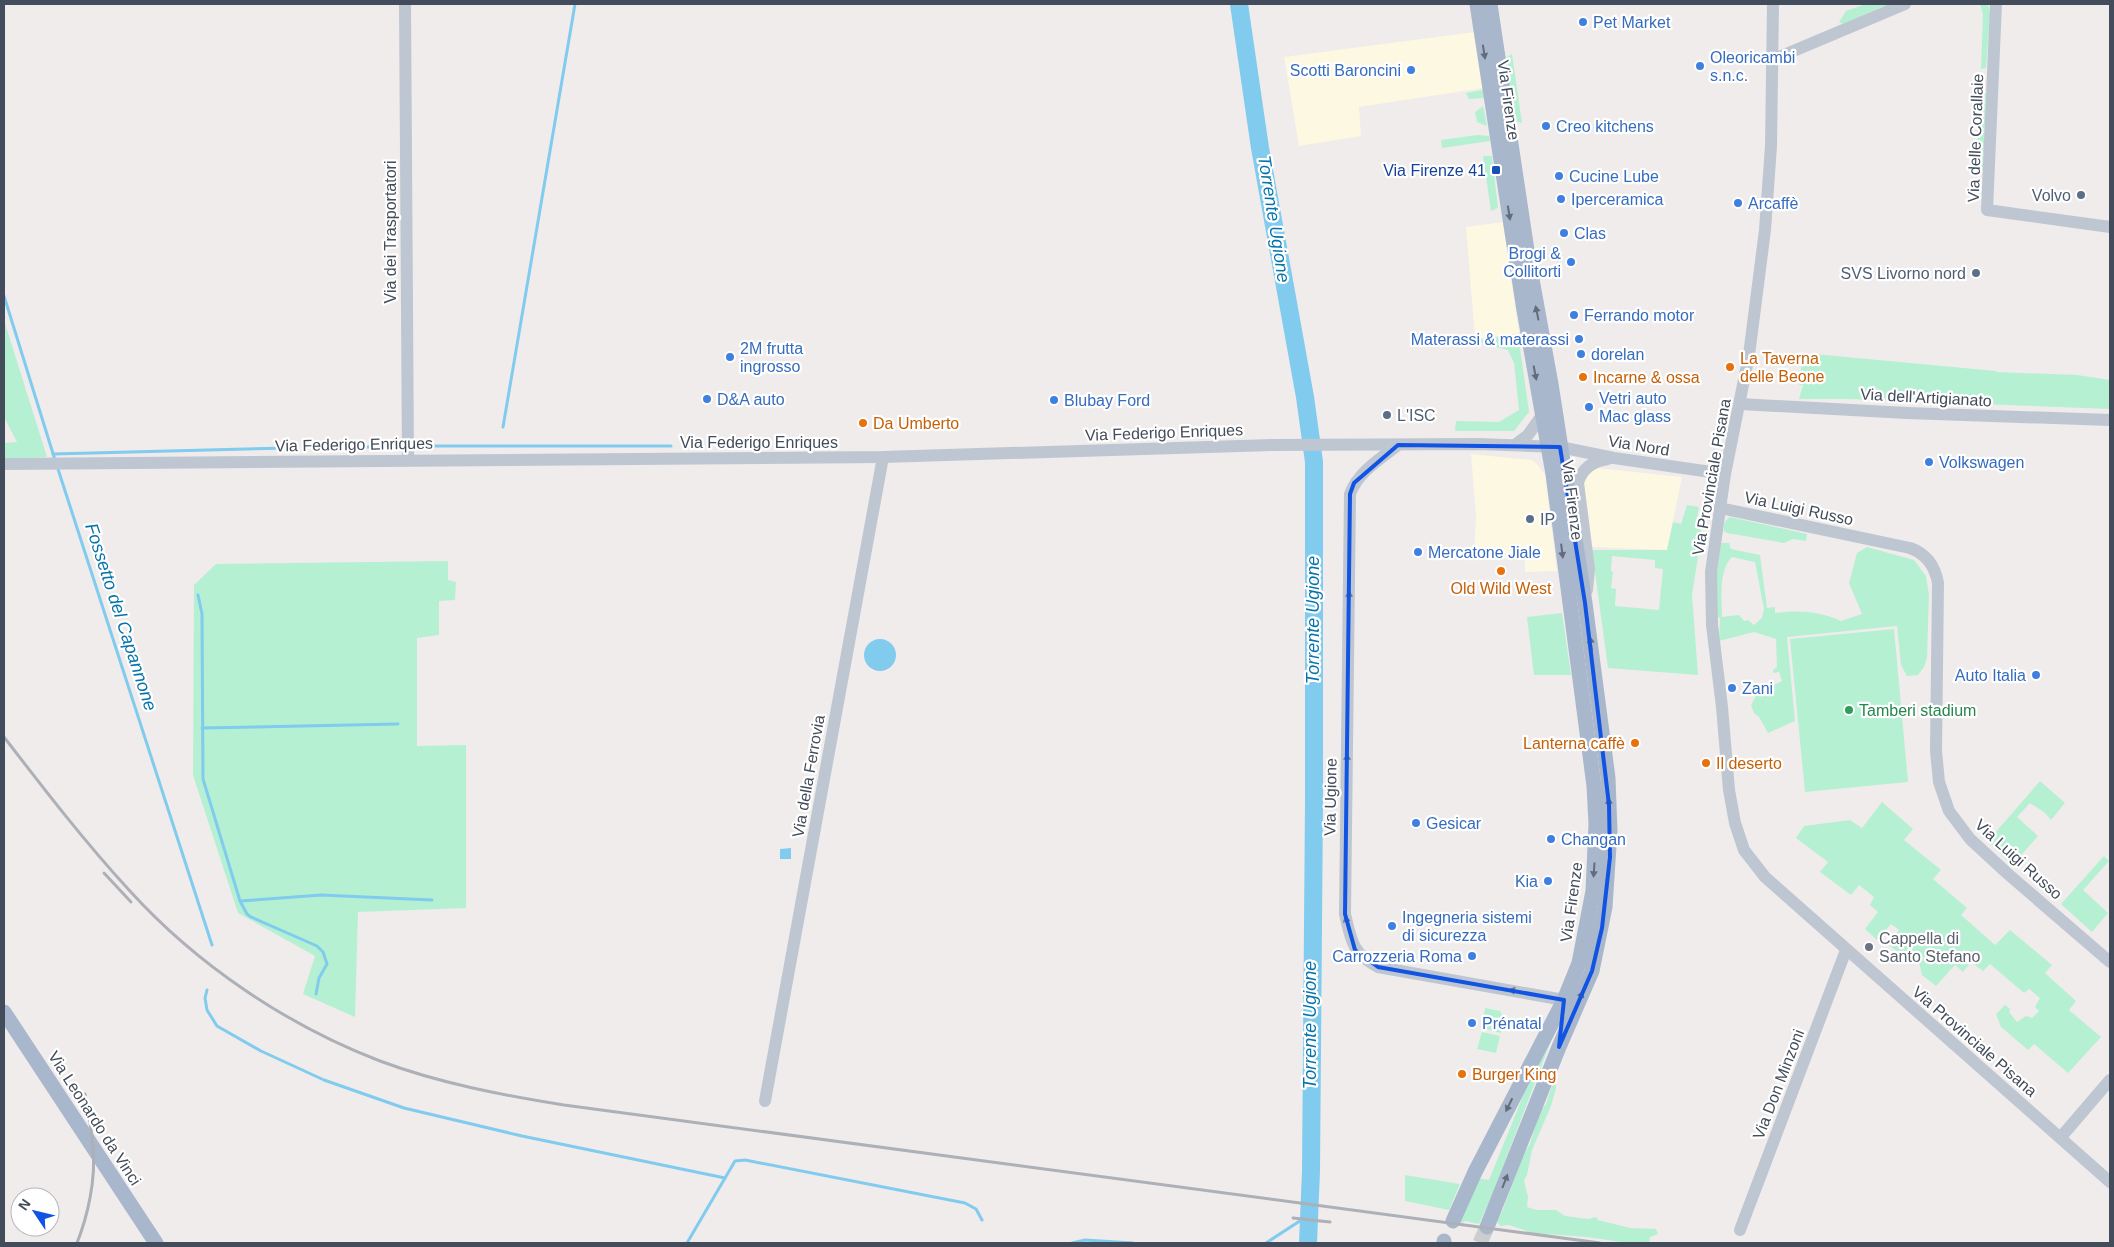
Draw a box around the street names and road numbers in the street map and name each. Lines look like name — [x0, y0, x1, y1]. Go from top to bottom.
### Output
street label: Via Firenze — [1494, 59, 1523, 141]
street label: Via delle Corallaie — [1965, 73, 1986, 203]
street label: Via dei Trasportatori — [382, 161, 399, 303]
street label: Via dell'Artigianato — [1860, 386, 1992, 409]
street label: Via Provinciale Pisana — [1689, 397, 1734, 557]
street label: Via Federigo Enriques — [1085, 421, 1243, 444]
street label: Via Nord — [1607, 432, 1671, 459]
street label: Via Federigo Enriques — [680, 434, 838, 451]
street label: Via Federigo Enriques — [275, 435, 433, 454]
street label: Via Firenze — [1559, 459, 1586, 541]
street label: Via Luigi Russo — [1743, 489, 1855, 528]
street label: Via della Ferrovia — [789, 713, 828, 839]
street label: Via Ugione — [1321, 758, 1340, 836]
street label: Via Luigi Russo — [1972, 816, 2066, 903]
street label: Via Firenze — [1557, 861, 1586, 943]
street label: Via Provinciale Pisana — [1909, 983, 2040, 1100]
street label: Via Don Minzoni — [1750, 1027, 1807, 1141]
street label: Via Leonardo da Vinci — [45, 1048, 144, 1188]

